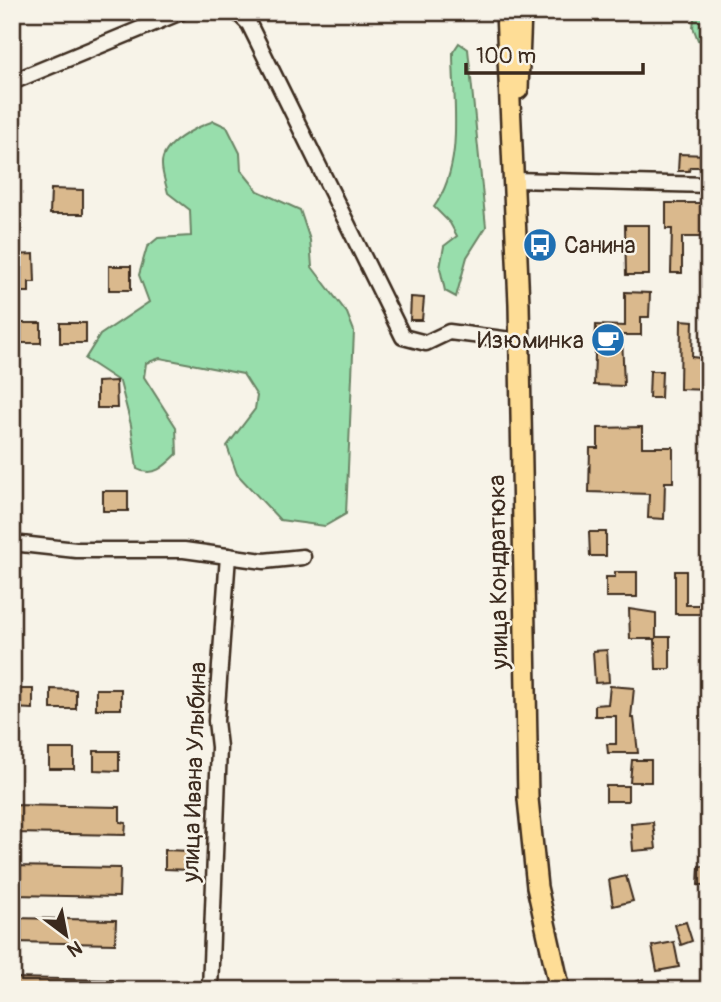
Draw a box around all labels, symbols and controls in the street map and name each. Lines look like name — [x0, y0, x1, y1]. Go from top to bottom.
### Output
scale bar — [466, 32, 642, 76]
text: 100 m — [476, 43, 536, 70]
bus stop icon: Санина — [521, 226, 559, 264]
place label: Санина — [564, 231, 636, 260]
cafe icon: Изюминка — [589, 321, 627, 359]
place label: Изюминка — [477, 326, 584, 355]
street label: улица Кондратюка — [482, 474, 515, 671]
street label: улица Ивана Улыбина — [176, 661, 213, 884]
north arrow — [32, 900, 102, 970]
text: N — [63, 935, 86, 962]

